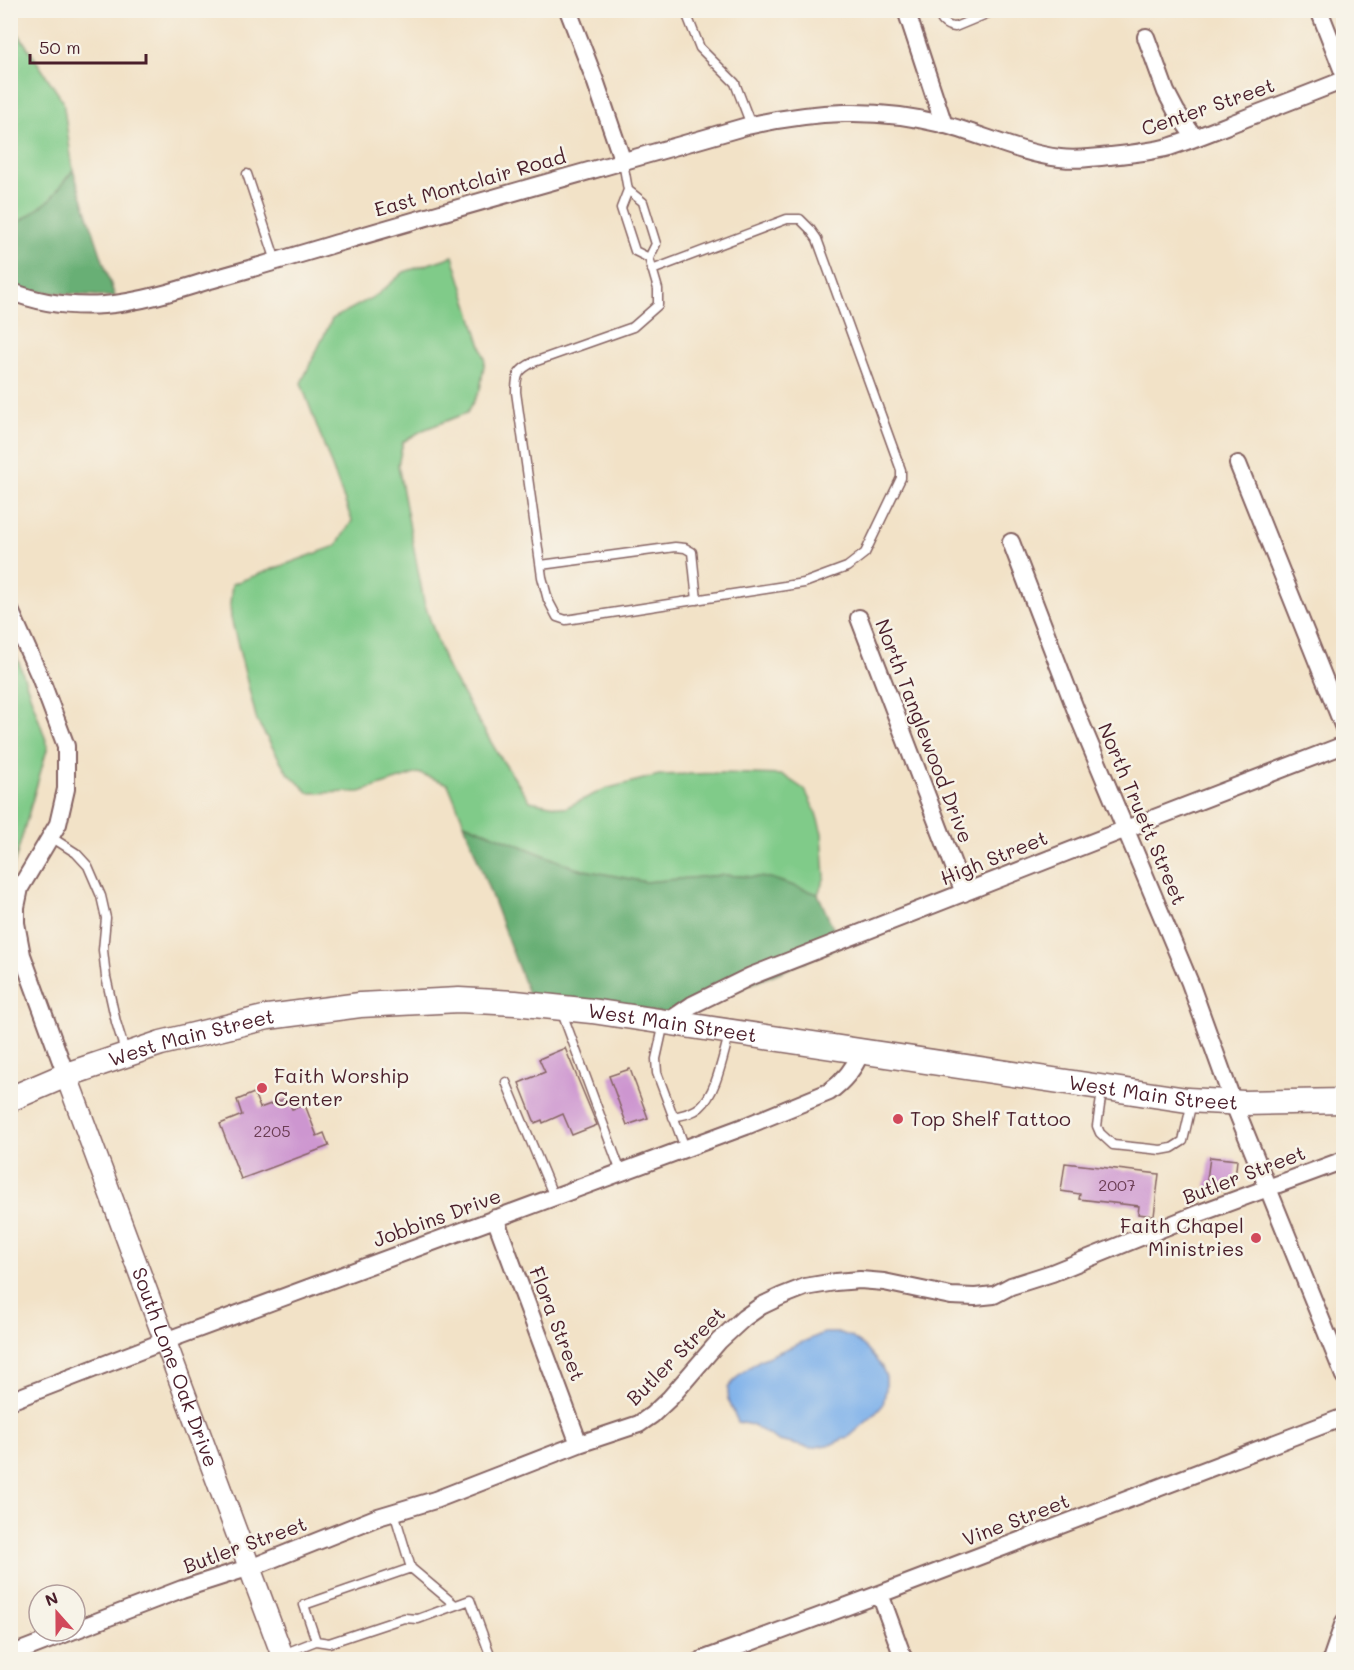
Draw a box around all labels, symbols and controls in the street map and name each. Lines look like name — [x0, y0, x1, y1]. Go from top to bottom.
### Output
scale bar — [30, 27, 146, 65]
text: 50 m — [39, 35, 81, 59]
street label: Center Street — [1138, 71, 1278, 141]
street label: East Montclair Road — [371, 142, 569, 222]
street label: North Tanglewood Drive — [870, 615, 980, 846]
street label: North Truett Street — [1093, 719, 1193, 909]
street label: High Street — [936, 824, 1051, 890]
street label: West Main Street — [586, 997, 759, 1048]
street label: West Main Street — [105, 1002, 276, 1072]
place label: Faith Worship Center — [274, 1062, 409, 1111]
street label: West Main Street — [1067, 1068, 1239, 1115]
marker: Faith Worship Center — [255, 1081, 269, 1095]
place label: Top Shelf Tattoo — [910, 1105, 1071, 1131]
marker: Top Shelf Tattoo — [891, 1112, 905, 1126]
house number: 2205 — [253, 1120, 291, 1141]
street label: Butler Street — [1178, 1139, 1309, 1209]
house number: 2007 — [1098, 1174, 1136, 1195]
street label: Jobbins Drive — [369, 1182, 504, 1252]
place label: Faith Chapel Ministries — [1120, 1212, 1244, 1261]
marker: Faith Chapel Ministries — [1249, 1231, 1263, 1245]
street label: Flora Street — [524, 1263, 592, 1385]
street label: South Lone Oak Drive — [127, 1264, 225, 1470]
street label: Butler Street — [620, 1300, 730, 1410]
street label: Vine Street — [958, 1487, 1073, 1551]
street label: Butler Street — [179, 1510, 310, 1578]
north arrow — [27, 1583, 87, 1643]
text: N — [42, 1587, 61, 1611]

